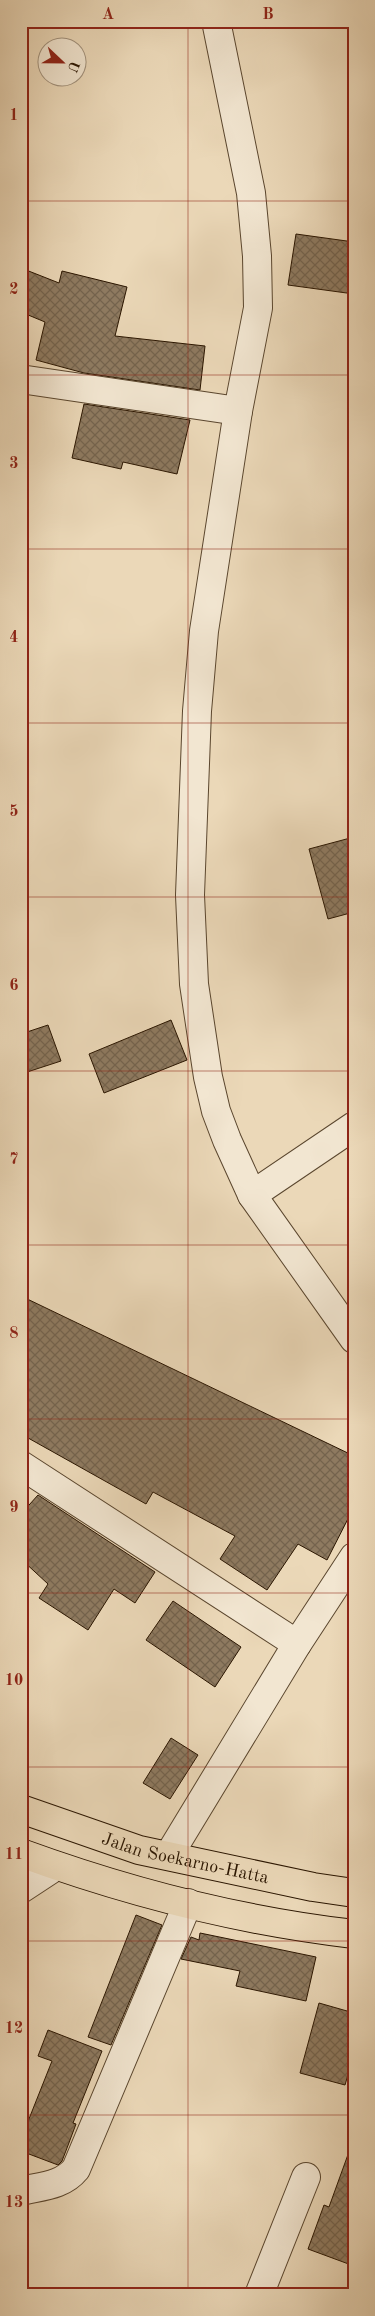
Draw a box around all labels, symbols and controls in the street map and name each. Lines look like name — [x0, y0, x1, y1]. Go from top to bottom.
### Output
text: A — [102, 7, 114, 23]
text: B — [262, 7, 274, 23]
north arrow — [38, 38, 88, 88]
text: U — [65, 59, 82, 74]
text: 1 — [9, 108, 19, 124]
text: 2 — [9, 282, 19, 298]
text: 3 — [9, 456, 19, 472]
text: 4 — [9, 630, 19, 646]
text: 5 — [9, 804, 19, 820]
text: 6 — [9, 978, 19, 994]
text: 7 — [9, 1152, 19, 1168]
text: 8 — [9, 1326, 19, 1342]
text: 9 — [9, 1500, 19, 1516]
text: 10 — [5, 1673, 23, 1689]
street label: Jalan Soekarno-Hatta — [99, 1830, 271, 1887]
text: 11 — [5, 1847, 23, 1863]
text: 12 — [5, 2021, 23, 2037]
text: 13 — [5, 2195, 23, 2211]

